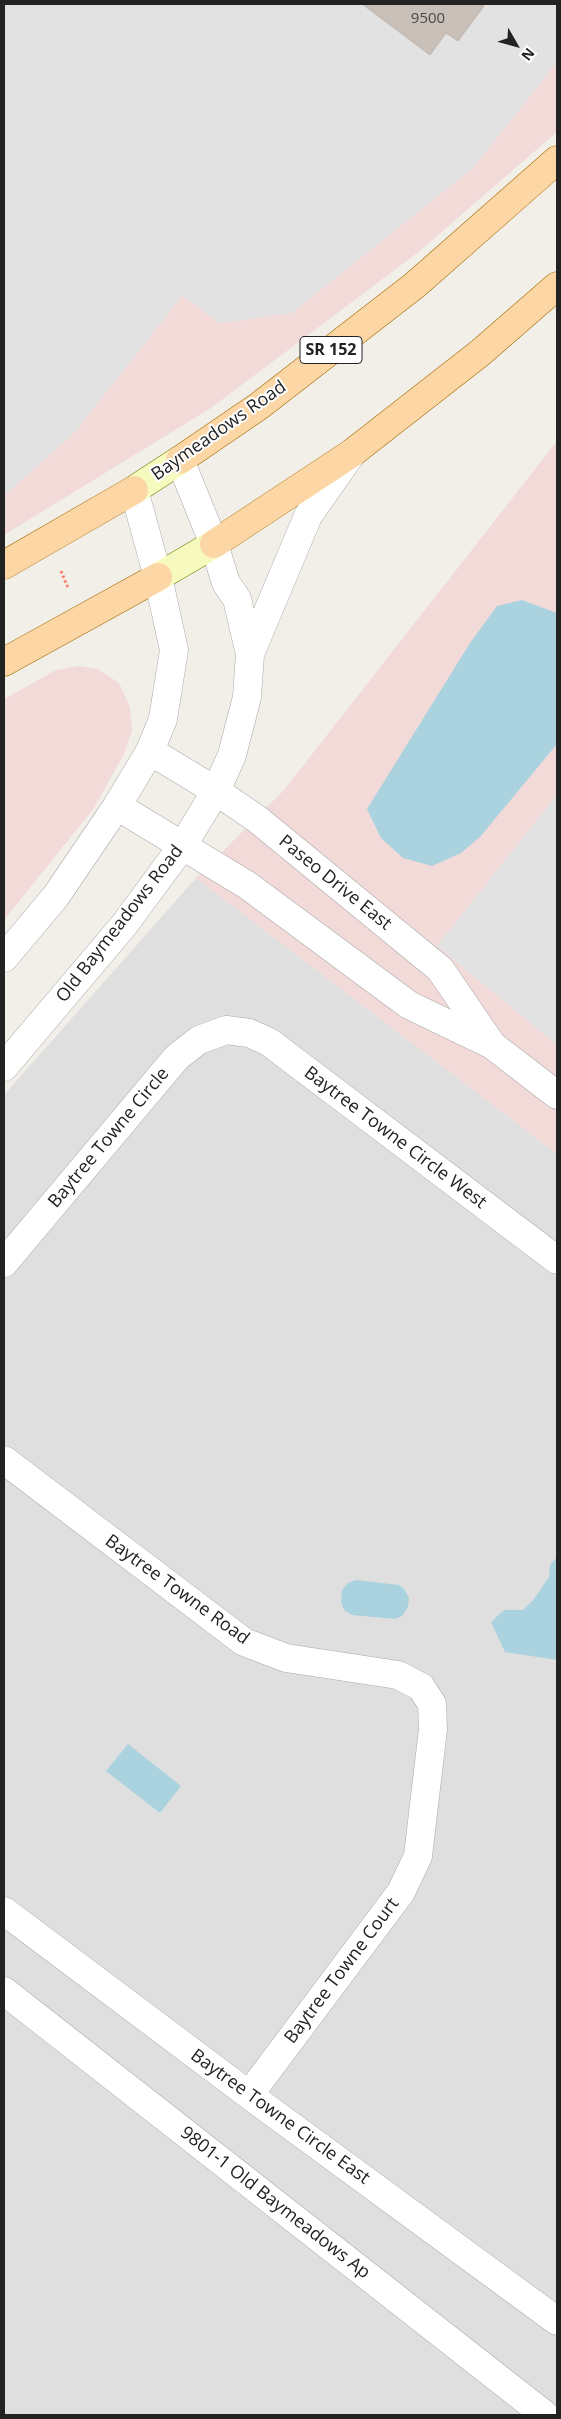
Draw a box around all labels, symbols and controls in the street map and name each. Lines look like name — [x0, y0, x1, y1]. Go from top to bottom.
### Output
house number: 9500 — [411, 10, 445, 28]
north arrow — [491, 20, 541, 70]
text: N — [517, 44, 539, 65]
road number: SR 152 — [300, 336, 362, 364]
street label: Baymeadows Road — [148, 376, 290, 486]
street label: Paseo Drive East — [274, 831, 396, 935]
street label: Old Baymeadows Road — [52, 841, 188, 1007]
street label: Baytree Towne Circle West — [300, 1062, 490, 1214]
street label: Baytree Towne Circle — [44, 1064, 174, 1212]
street label: Baytree Towne Road — [101, 1530, 253, 1650]
street label: Baytree Towne Court — [280, 1894, 404, 2048]
street label: Baytree Towne Circle East — [186, 2045, 374, 2189]
street label: 9801-1 Old Baymeadows Ap — [176, 2122, 374, 2284]

